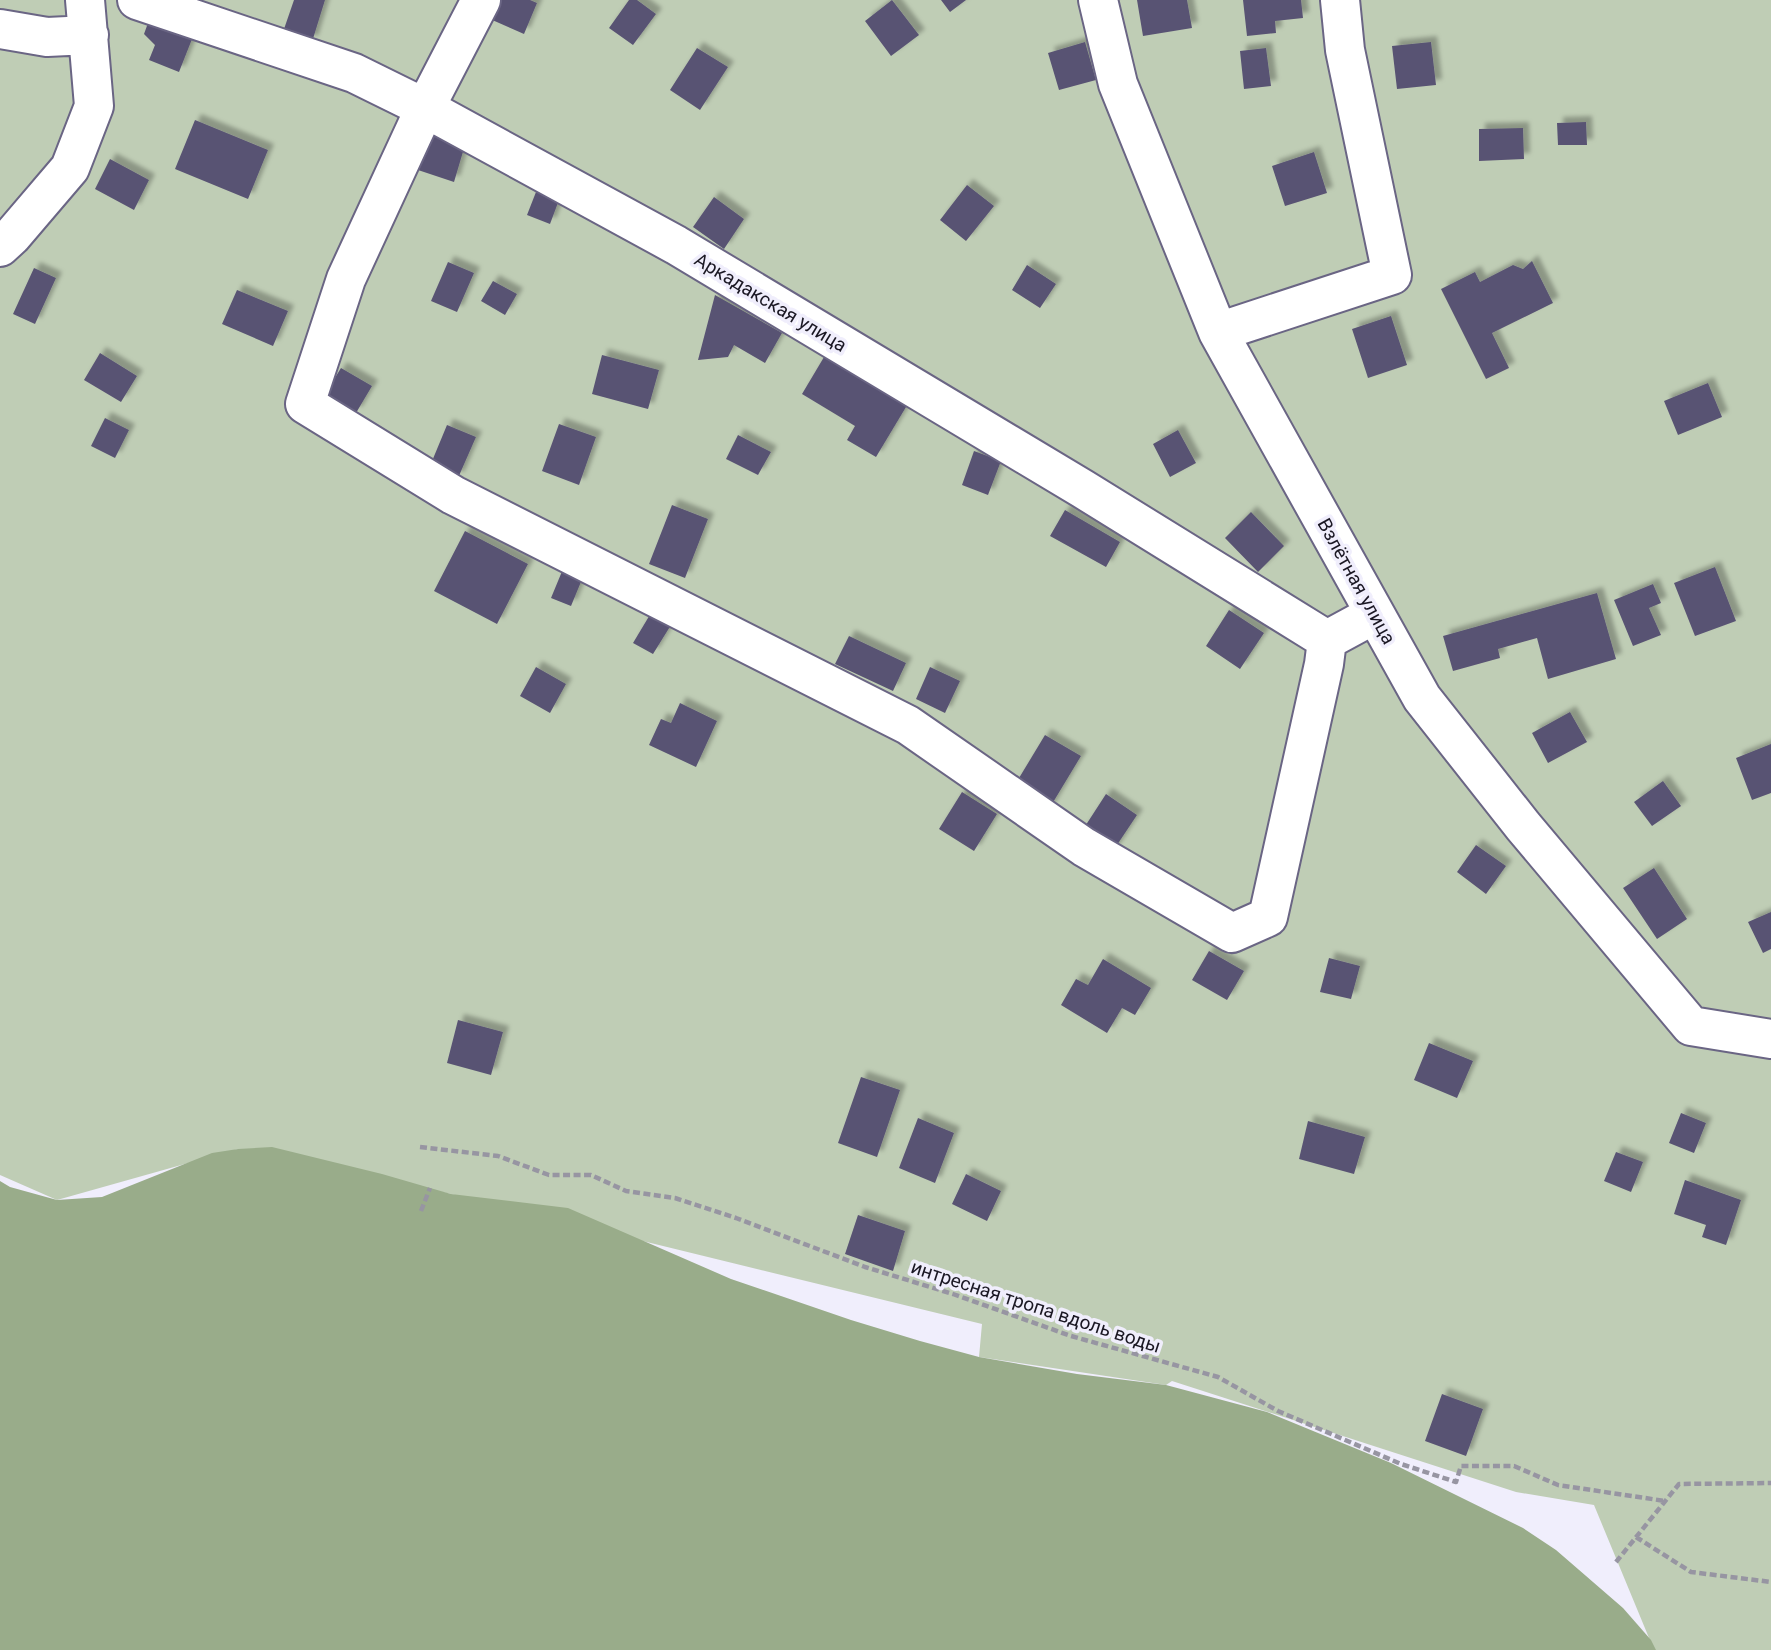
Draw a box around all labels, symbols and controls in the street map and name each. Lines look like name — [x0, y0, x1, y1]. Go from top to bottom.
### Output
street label: Аркадакская улица — [690, 248, 851, 357]
street label: Взлётная улица — [1313, 514, 1401, 648]
street label: интресная тропа вдоль воды — [908, 1255, 1164, 1358]

